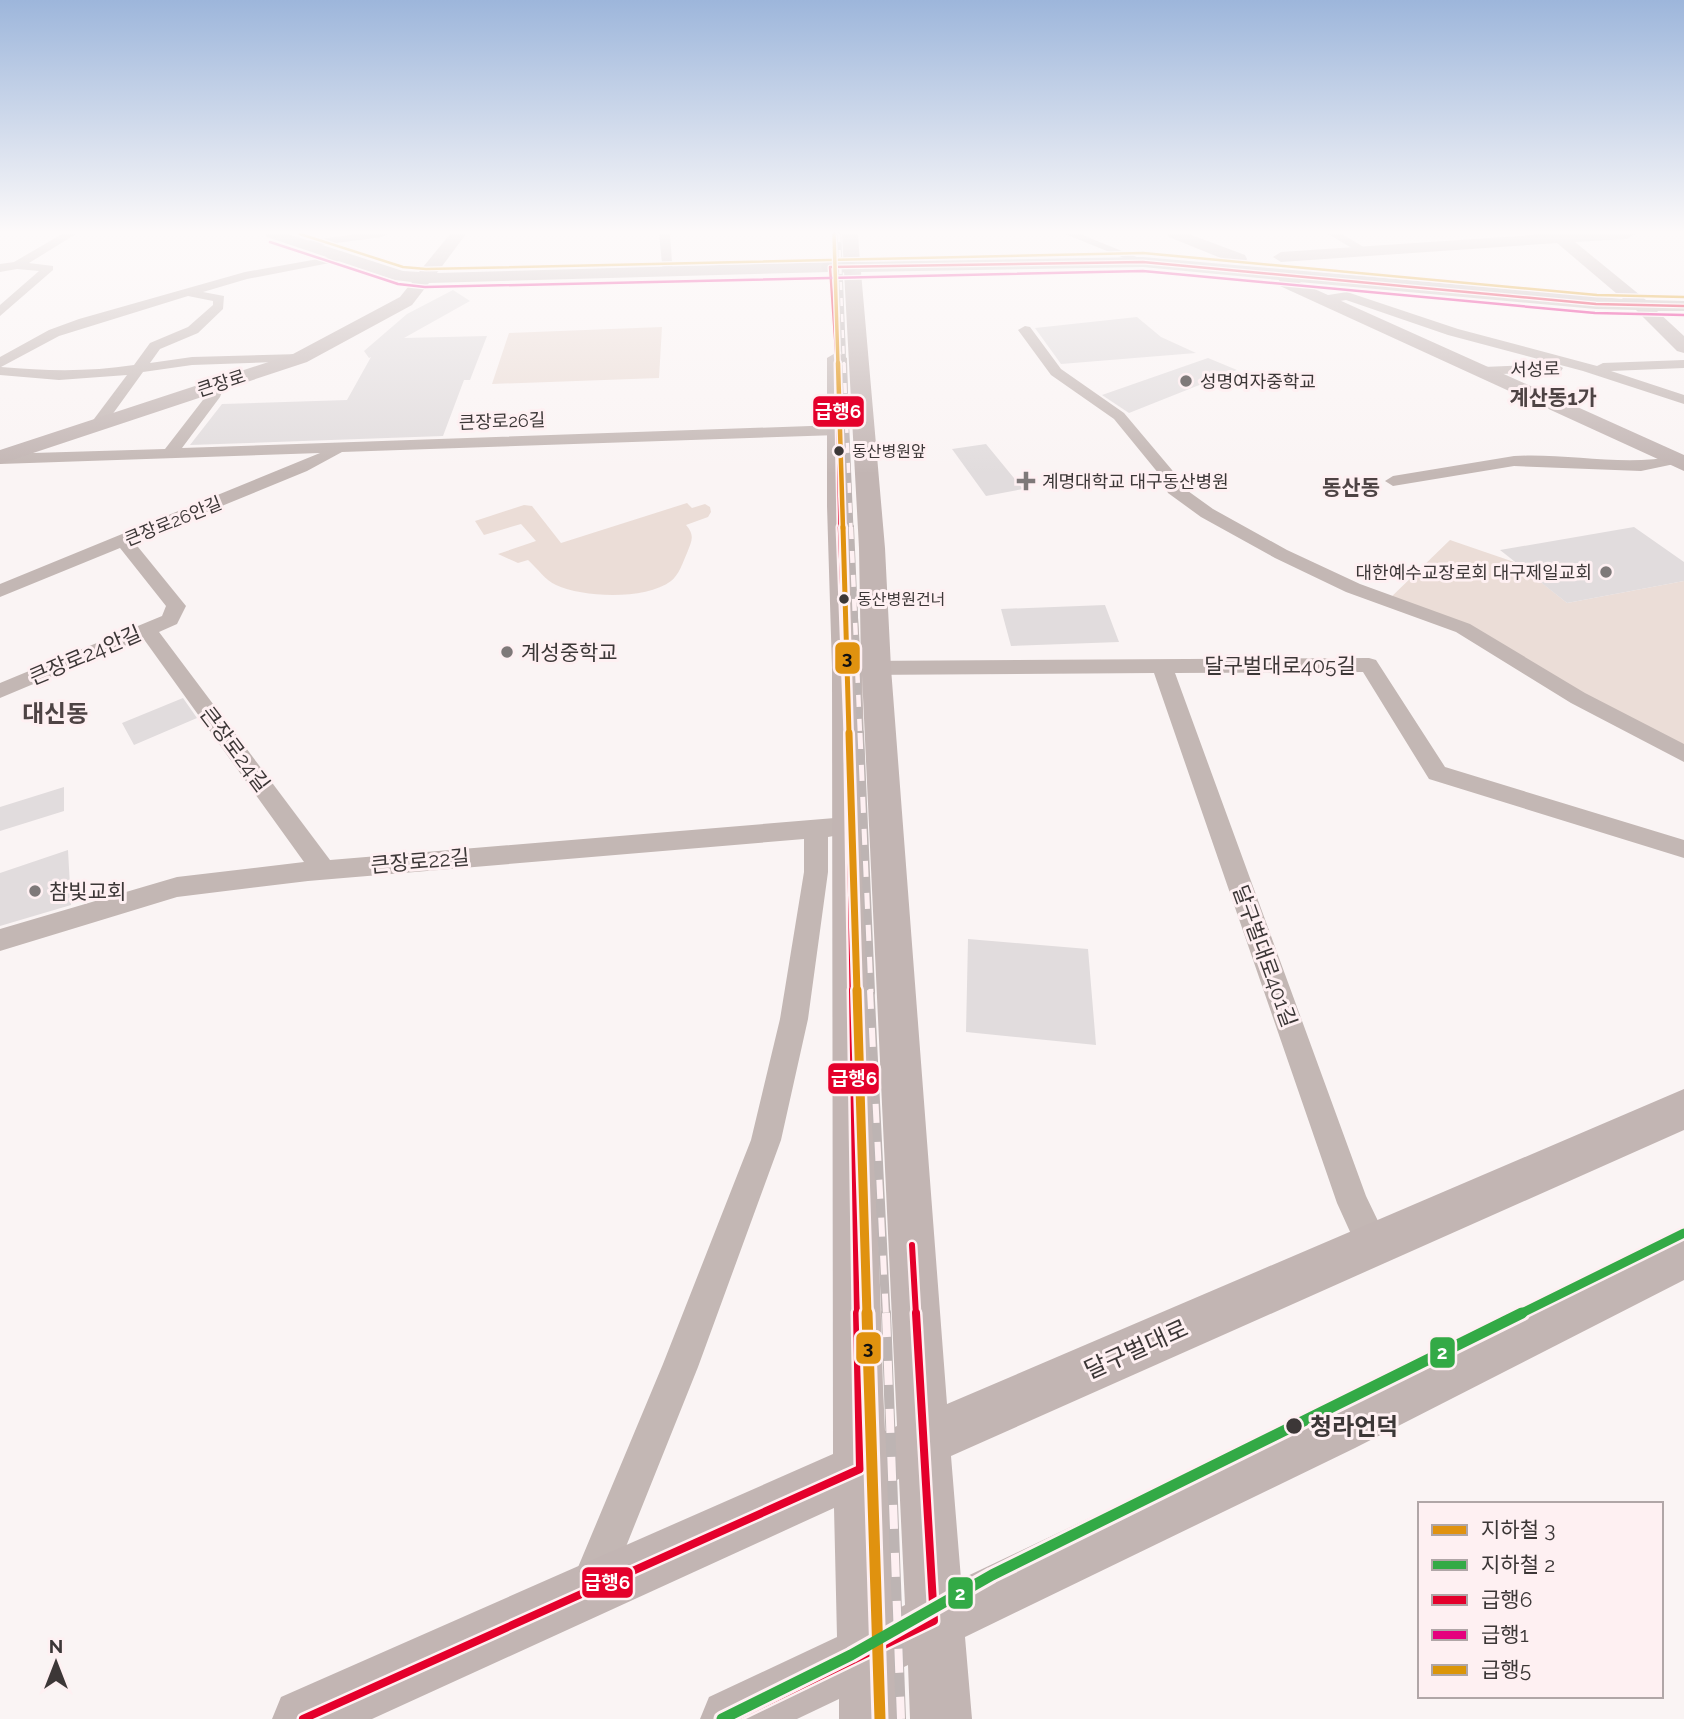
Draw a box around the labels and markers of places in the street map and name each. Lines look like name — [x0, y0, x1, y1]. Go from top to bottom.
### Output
place label: 성명여자중학교 — [1200, 371, 1316, 392]
marker: 성명여자중학교 — [1178, 373, 1194, 389]
place label: 동산병원앞 — [852, 442, 926, 461]
marker: 동산병원앞 — [832, 444, 846, 458]
marker: 계명대학교 대구동산병원 — [1016, 471, 1036, 491]
place label: 계명대학교 대구동산병원 — [1042, 471, 1229, 492]
place label: 대한예수교장로회 대구제일교회 — [1356, 562, 1592, 583]
marker: 대한예수교장로회 대구제일교회 — [1598, 564, 1614, 580]
place label: 동산병원건너 — [857, 590, 945, 609]
marker: 동산병원건너 — [837, 592, 851, 606]
place label: 계성중학교 — [521, 640, 618, 665]
marker: 계성중학교 — [499, 644, 515, 660]
place label: 참빛교회 — [49, 879, 126, 904]
marker: 참빛교회 — [27, 883, 43, 899]
place label: 청라언덕 — [1310, 1412, 1398, 1441]
marker: 청라언덕 — [1284, 1416, 1304, 1436]

